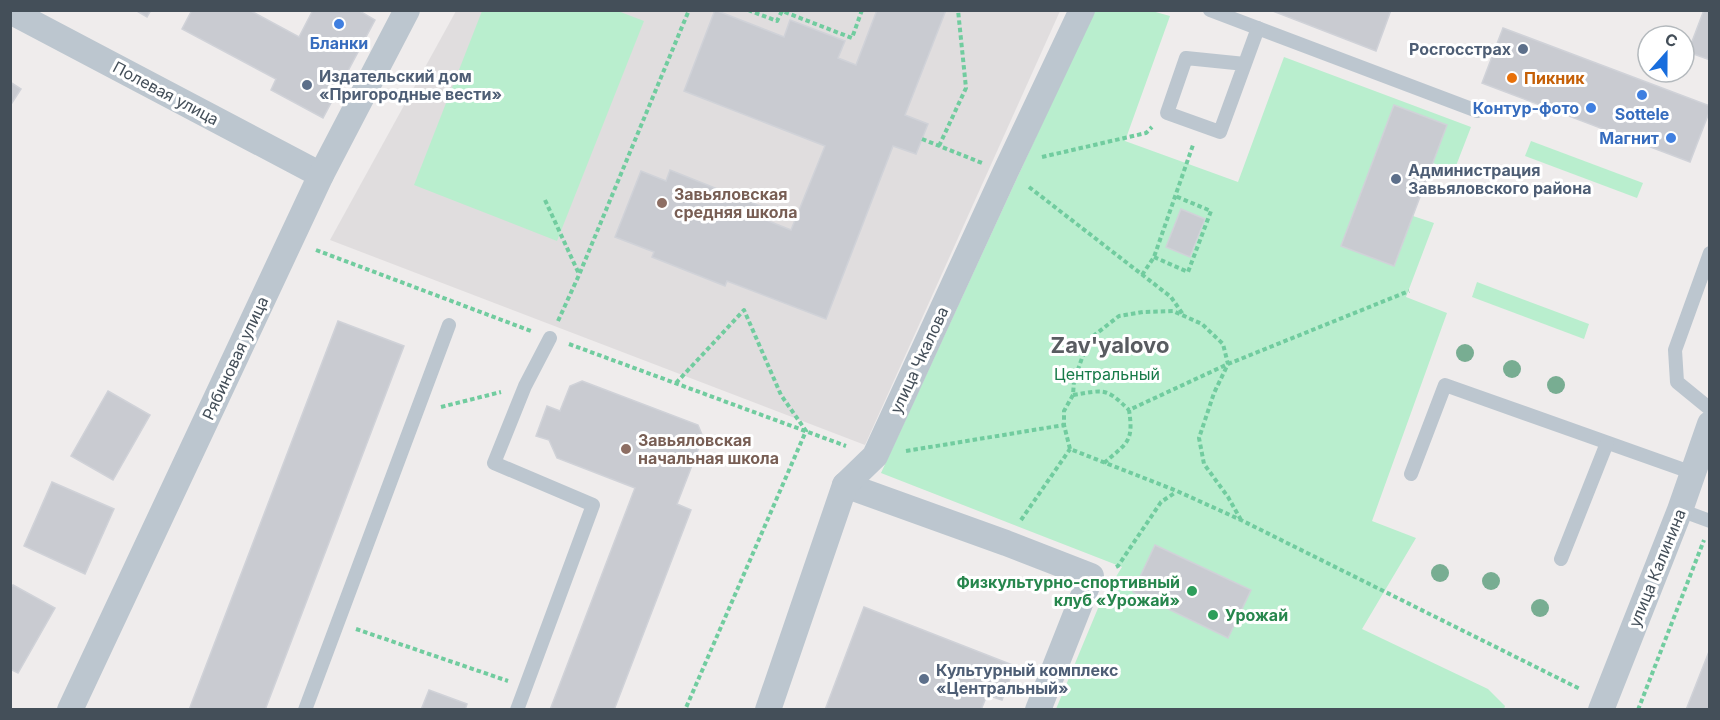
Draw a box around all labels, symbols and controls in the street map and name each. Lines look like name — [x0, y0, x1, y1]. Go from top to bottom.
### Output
marker: Бланки — [332, 17, 346, 31]
north arrow — [1636, 24, 1696, 84]
text: С — [1662, 29, 1681, 52]
place label: Бланки — [310, 33, 368, 53]
place label: Росгосстрах — [1409, 39, 1511, 59]
marker: Росгосстрах — [1516, 42, 1530, 56]
street label: Полевая улица — [110, 57, 222, 129]
place label: Издательский дом «Пригородные вести» — [319, 66, 502, 104]
place label: Пикник — [1524, 68, 1585, 88]
marker: Пикник — [1505, 71, 1519, 85]
marker: Издательский дом «Пригородные вести» — [300, 78, 314, 92]
marker: Sottele — [1635, 88, 1649, 102]
place label: Контур-фото — [1473, 98, 1579, 118]
marker: Контур-фото — [1584, 101, 1598, 115]
place label: Sottele — [1615, 104, 1669, 124]
place label: Магнит — [1599, 128, 1659, 148]
marker: Магнит — [1664, 131, 1678, 145]
place label: Администрация Завьяловского района — [1408, 160, 1591, 198]
marker: Администрация Завьяловского района — [1389, 172, 1403, 186]
place label: Завьяловская средняя школа — [674, 184, 797, 222]
marker: Завьяловская средняя школа — [655, 196, 669, 210]
street label: Рябиновая улица — [198, 293, 272, 423]
street label: улица Чкалова — [885, 303, 953, 417]
district label: Zav'yalovo — [1051, 332, 1169, 358]
park label: Центральный — [1054, 364, 1160, 384]
place label: Завьяловская начальная школа — [638, 430, 779, 468]
marker: Завьяловская начальная школа — [619, 442, 633, 456]
street label: улица Калинина — [1624, 506, 1690, 630]
place label: Физкультурно-спортивный клуб «Урожай» — [956, 572, 1180, 610]
marker: Физкультурно-спортивный клуб «Урожай» — [1185, 584, 1199, 598]
place label: Урожай — [1225, 605, 1288, 625]
marker: Урожай — [1206, 608, 1220, 622]
place label: Культурный комплекс «Центральный» — [936, 660, 1118, 698]
marker: Культурный комплекс «Центральный» — [917, 672, 931, 686]

